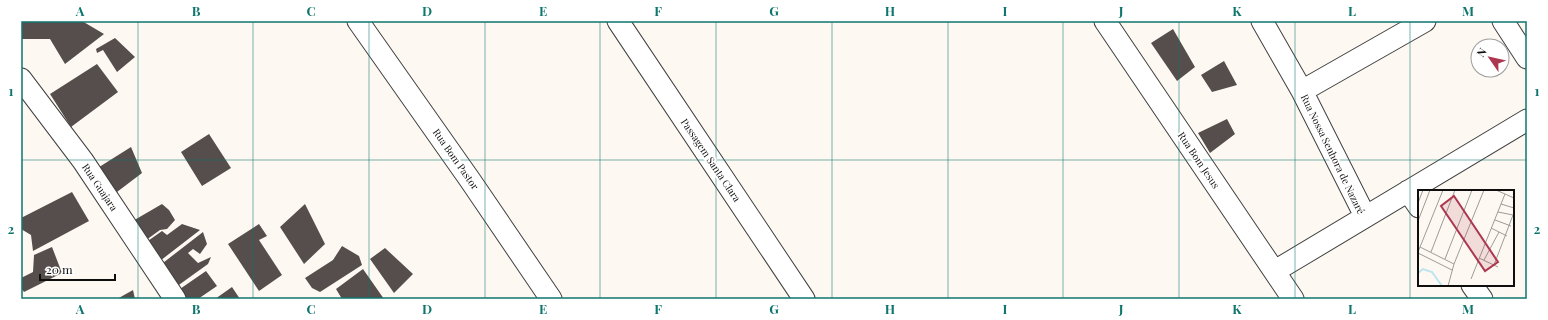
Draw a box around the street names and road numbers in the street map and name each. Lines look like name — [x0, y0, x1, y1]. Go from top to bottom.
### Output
street label: Rua Nossa Senhora de Nazaré — [1298, 92, 1368, 216]
street label: Passagem Santa Clara — [678, 116, 744, 204]
street label: Rua Bom Pastor — [430, 126, 483, 193]
street label: Rua Bom Jesus — [1175, 129, 1223, 191]
street label: Rua Guajara — [79, 160, 121, 214]

